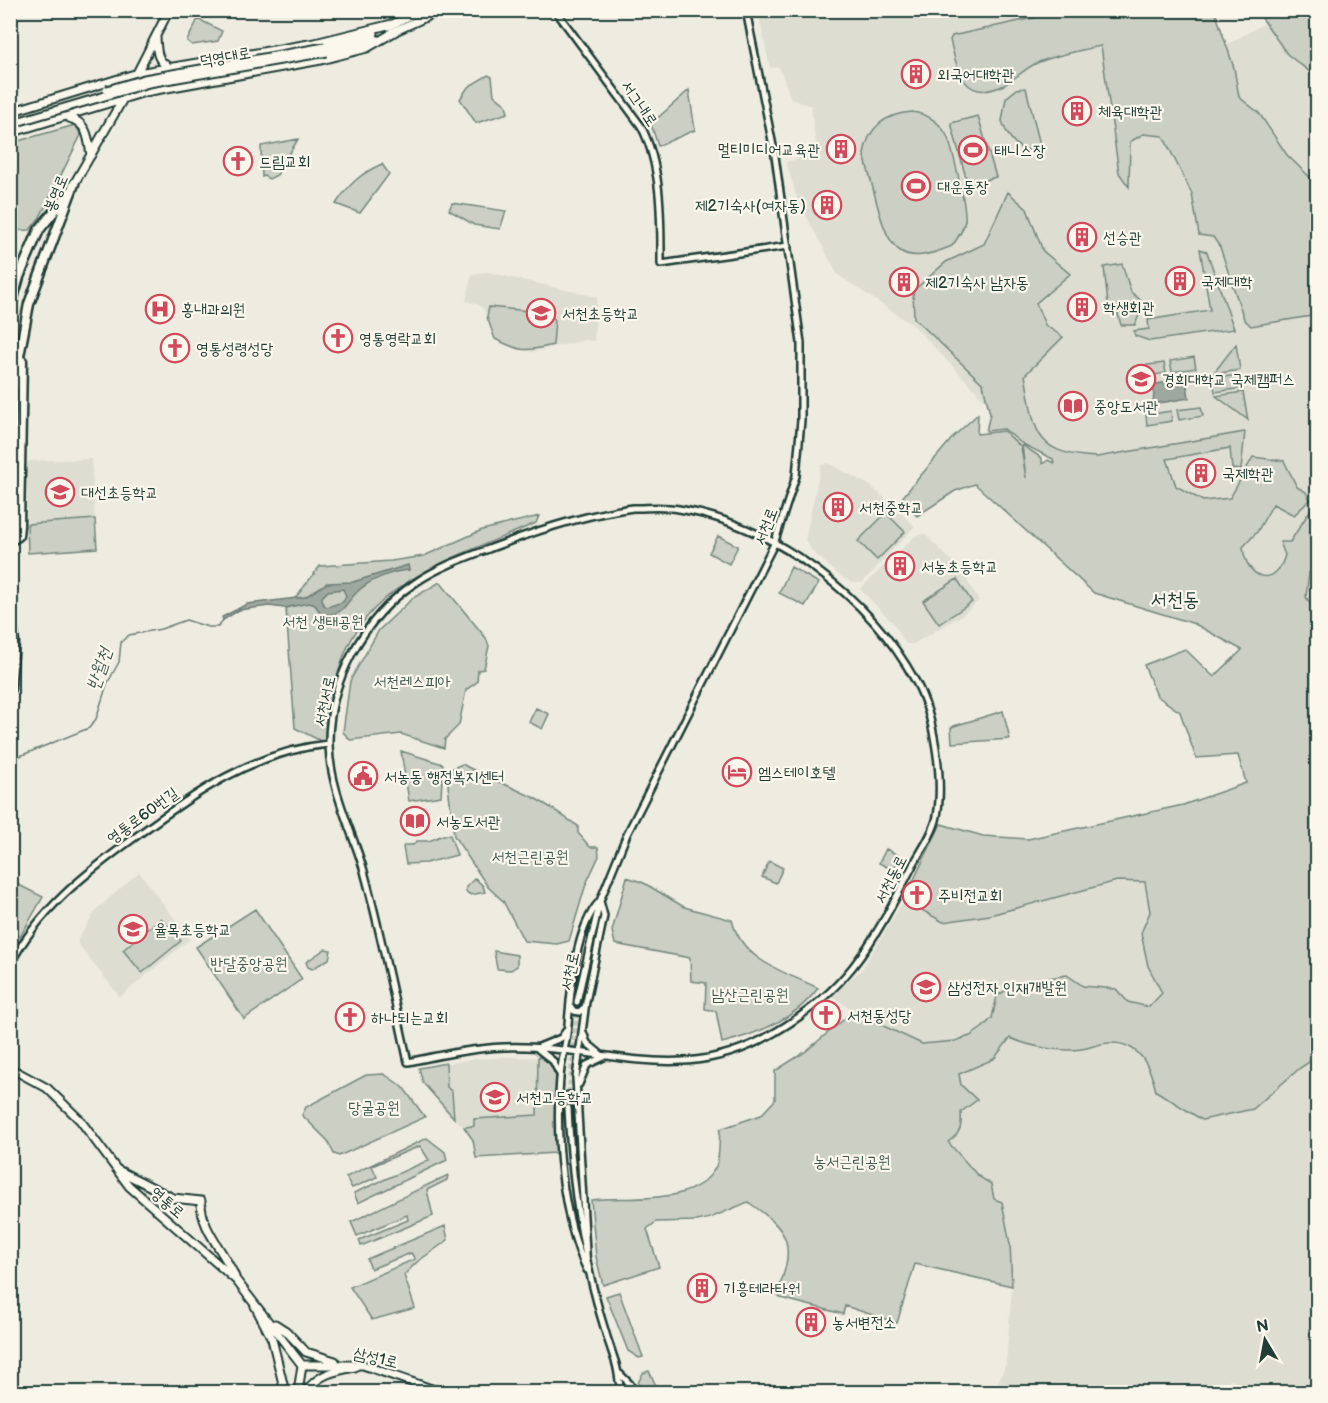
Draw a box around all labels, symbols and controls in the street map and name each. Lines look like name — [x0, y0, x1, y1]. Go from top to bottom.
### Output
street label: 덕영대로 — [198, 44, 252, 71]
building icon: 외국어대학관 — [900, 58, 932, 90]
place label: 외국어대학관 — [937, 66, 1014, 85]
street label: 서그내로 — [616, 77, 661, 130]
building icon: 체육대학관 — [1061, 95, 1093, 127]
place label: 체육대학관 — [1098, 103, 1163, 122]
building icon: 멀티미디어교육관 — [825, 133, 857, 165]
sports icon: 태니스장 — [957, 134, 989, 166]
place label: 멀티미디어교육관 — [717, 141, 820, 160]
place label: 태니스장 — [994, 142, 1046, 161]
church icon: 드림교회 — [222, 145, 254, 177]
place label: 드림교회 — [259, 153, 311, 172]
sports icon: 대운동장 — [900, 170, 932, 202]
street label: 봉영로 — [40, 172, 73, 215]
place label: 대운동장 — [937, 178, 989, 197]
building icon: 제2기숙사(여자동) — [811, 189, 843, 221]
place label: 제2기숙사(여자동) — [695, 197, 806, 216]
building icon: 선승관 — [1066, 221, 1098, 253]
place label: 선승관 — [1103, 229, 1142, 248]
building icon: 국제대학 — [1164, 265, 1196, 297]
building icon: 제2기숙사 남자동 — [888, 266, 920, 298]
place label: 국제대학 — [1201, 273, 1253, 292]
place label: 제2기숙사 남자동 — [925, 274, 1029, 293]
building icon: 학생회관 — [1066, 291, 1098, 323]
hospital icon: 홍내과의원 — [144, 293, 176, 325]
school or university icon: 서천초등학교 — [525, 297, 557, 329]
place label: 학생회관 — [1103, 299, 1155, 318]
place label: 홍내과의원 — [181, 301, 245, 320]
place label: 서천초등학교 — [562, 305, 639, 324]
church icon: 영통영락교회 — [322, 322, 354, 354]
place label: 영통영락교회 — [359, 330, 436, 349]
church icon: 영통성령성당 — [159, 332, 191, 364]
place label: 영통성령성당 — [196, 340, 273, 359]
school or university icon: 경희대학교 국제캠퍼스 — [1125, 363, 1157, 395]
place label: 경희대학교 국제캠퍼스 — [1162, 371, 1295, 390]
library icon: 중앙도서관 — [1057, 390, 1089, 422]
place label: 중앙도서관 — [1094, 398, 1159, 417]
building icon: 국제학관 — [1185, 457, 1217, 489]
place label: 국제학관 — [1222, 465, 1274, 484]
school or university icon: 대선초등학교 — [44, 476, 76, 508]
place label: 대선초등학교 — [81, 484, 158, 503]
building icon: 서천중학교 — [822, 491, 854, 523]
place label: 서천중학교 — [859, 499, 923, 518]
street label: 서천로 — [751, 505, 782, 548]
building icon: 서농초등학교 — [884, 550, 916, 582]
place label: 서농초등학교 — [921, 558, 998, 577]
district label: 서천동 — [1151, 588, 1199, 612]
park label: 서천 생태공원 — [282, 613, 364, 632]
water label: 반월천 — [82, 644, 117, 693]
park label: 서천레스피아 — [373, 673, 451, 692]
street label: 서천서로 — [311, 674, 340, 728]
hotel icon: 엠스테이호텔 — [721, 756, 753, 788]
public building icon: 서농동 행정복지센터 — [347, 760, 379, 792]
place label: 엠스테이호텔 — [758, 764, 835, 783]
place label: 서농동 행정복지센터 — [384, 768, 504, 787]
street label: 영통로60번길 — [103, 784, 182, 848]
library icon: 서농도서관 — [399, 805, 431, 837]
place label: 서농도서관 — [436, 813, 501, 832]
park label: 서천근린공원 — [491, 848, 569, 867]
street label: 서천동로 — [871, 852, 911, 907]
church icon: 주비전교회 — [901, 879, 933, 911]
place label: 주비전교회 — [938, 887, 1002, 906]
school or university icon: 율목초등학교 — [117, 913, 149, 945]
place label: 율목초등학교 — [154, 921, 231, 940]
street label: 서천로 — [557, 950, 584, 992]
park label: 반달중앙공원 — [210, 955, 288, 974]
school or university icon: 삼성전자 인재개발원 — [910, 971, 942, 1003]
place label: 삼성전자 인재개발원 — [947, 979, 1067, 998]
park label: 남산근린공원 — [711, 986, 789, 1005]
church icon: 서천동성당 — [810, 999, 842, 1031]
church icon: 하나되는교회 — [334, 1001, 366, 1033]
place label: 서천동성당 — [847, 1007, 912, 1026]
place label: 하나되는교회 — [371, 1009, 448, 1028]
school or university icon: 서천고등학교 — [479, 1081, 511, 1113]
place label: 서천고등학교 — [516, 1089, 593, 1108]
park label: 당굴공원 — [348, 1099, 400, 1118]
park label: 농서근린공원 — [813, 1153, 891, 1172]
street label: 영통로 — [146, 1183, 188, 1223]
building icon: 기흥테라타워 — [686, 1272, 718, 1304]
place label: 기흥테라타워 — [723, 1280, 800, 1299]
building icon: 농서변전소 — [795, 1306, 827, 1338]
north arrow — [1235, 1310, 1295, 1370]
place label: 농서변전소 — [832, 1314, 896, 1333]
text: N — [1255, 1316, 1270, 1337]
street label: 삼성1로 — [352, 1344, 400, 1373]

